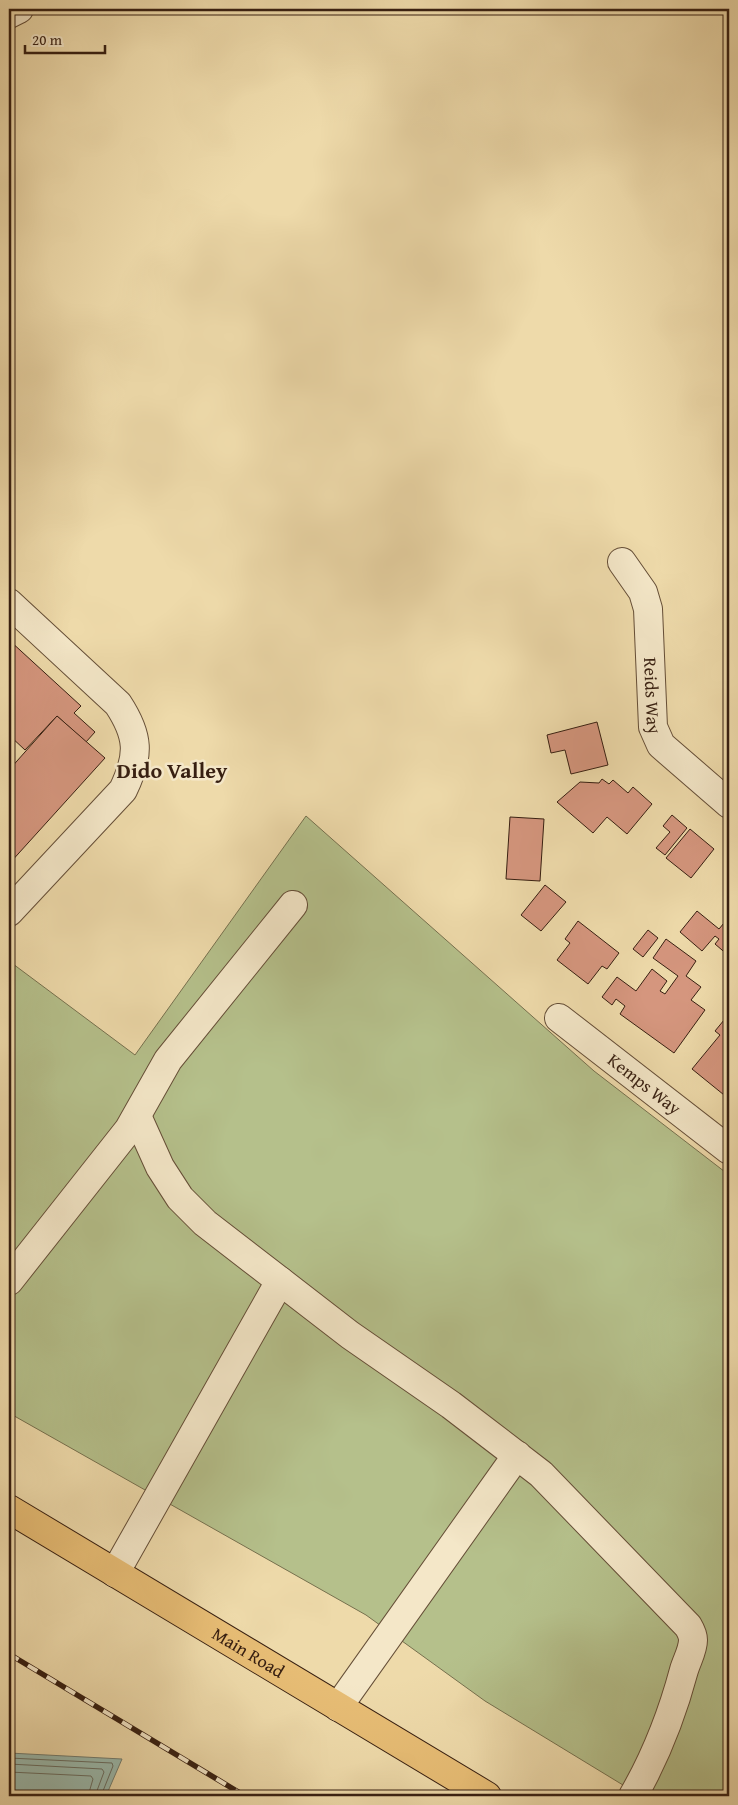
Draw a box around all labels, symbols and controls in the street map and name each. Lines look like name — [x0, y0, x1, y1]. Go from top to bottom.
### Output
scale bar — [25, 22, 105, 54]
text: 20 m — [32, 29, 63, 50]
street label: Reids Way — [637, 657, 669, 739]
district label: Dido Valley — [117, 754, 228, 786]
street label: Kemps Way — [602, 1047, 687, 1121]
street label: Main Road — [207, 1620, 290, 1685]

